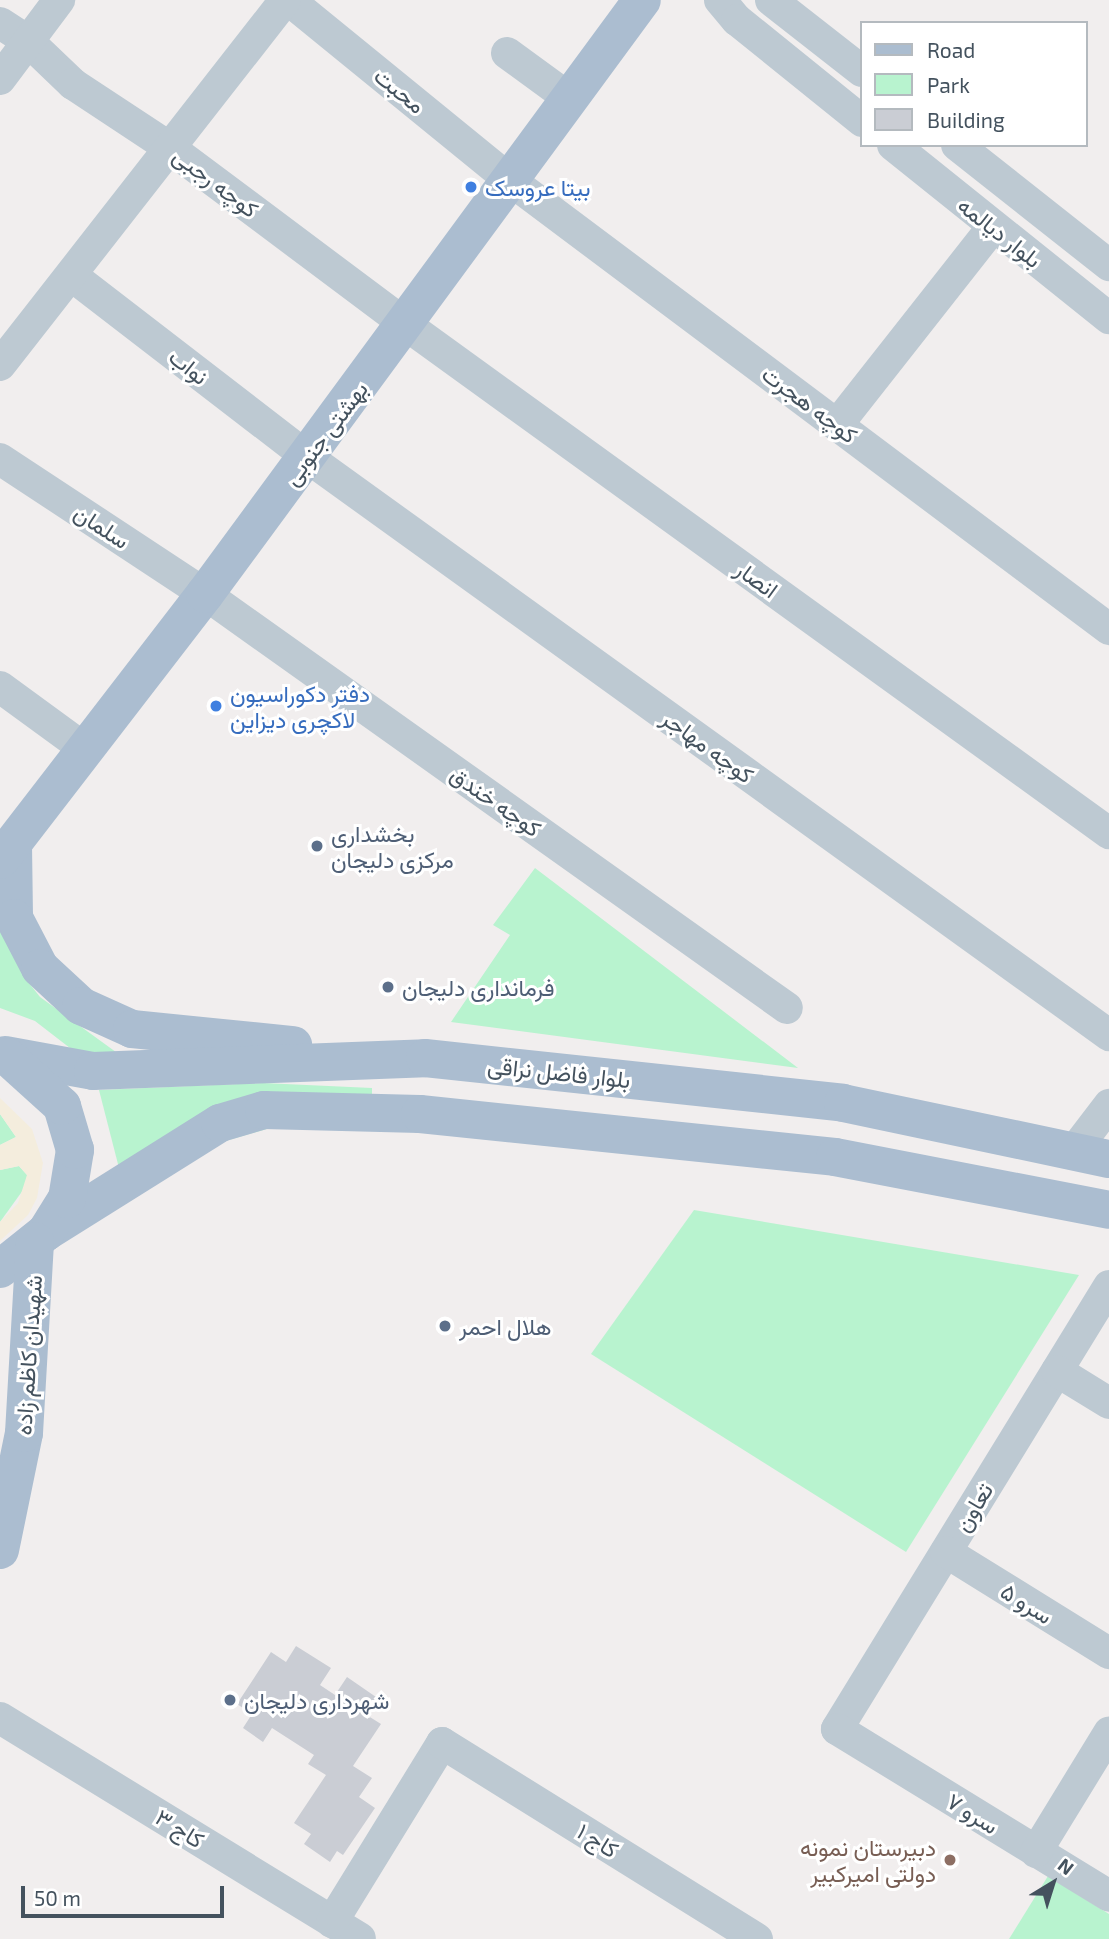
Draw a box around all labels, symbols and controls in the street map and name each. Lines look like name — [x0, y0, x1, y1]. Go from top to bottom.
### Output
legend — [860, 21, 1088, 147]
text: Road — [927, 37, 975, 62]
street label: محبت — [369, 61, 431, 119]
text: Park — [927, 72, 970, 97]
text: Building — [927, 107, 1005, 132]
street label: کوچه رجبی — [168, 141, 264, 223]
place label: بیتا عروسک — [485, 173, 591, 201]
marker: بیتا عروسک — [463, 179, 479, 195]
street label: بلوار دیالمه — [953, 191, 1047, 273]
street label: نواب — [164, 342, 214, 390]
street label: کوچه هجرت — [757, 359, 863, 449]
street label: بهشتی جنوبی — [277, 376, 373, 490]
street label: سلمان — [69, 498, 135, 554]
street label: انصار — [730, 554, 784, 604]
place label: دفتر دکوراسیون لاکچری دیزاین — [230, 679, 370, 733]
marker: دفتر دکوراسیون لاکچری دیزاین — [208, 698, 224, 714]
street label: کوچه مهاجر — [657, 703, 759, 789]
street label: کوچه خندق — [445, 760, 547, 842]
place label: بخشداری مرکزی دلیجان — [331, 819, 454, 873]
marker: بخشداری مرکزی دلیجان — [309, 838, 325, 854]
place label: فرمانداری دلیجان — [402, 973, 554, 1001]
marker: فرمانداری دلیجان — [380, 979, 396, 995]
street label: بلوار فاضل نراقی — [486, 1051, 632, 1093]
street label: شهیدان کاظم زاده — [9, 1274, 47, 1436]
place label: هلال احمر — [459, 1312, 551, 1340]
marker: هلال احمر — [437, 1318, 453, 1334]
street label: تعاون — [948, 1478, 998, 1536]
street label: سرو ۵ — [996, 1577, 1058, 1629]
place label: شهرداری دلیجان — [244, 1686, 389, 1714]
marker: شهرداری دلیجان — [222, 1692, 238, 1708]
street label: سرو ۷ — [942, 1787, 1004, 1839]
street label: کاج ۳ — [151, 1803, 209, 1853]
street label: کاج ۱ — [572, 1817, 624, 1863]
place label: دبیرستان نمونه دولتی امیرکبیر — [800, 1833, 936, 1887]
north arrow — [1018, 1848, 1088, 1918]
marker: دبیرستان نمونه دولتی امیرکبیر — [942, 1852, 958, 1868]
text: N — [1054, 1853, 1079, 1879]
scale bar — [24, 1872, 228, 1916]
text: 50 m — [34, 1885, 81, 1910]

